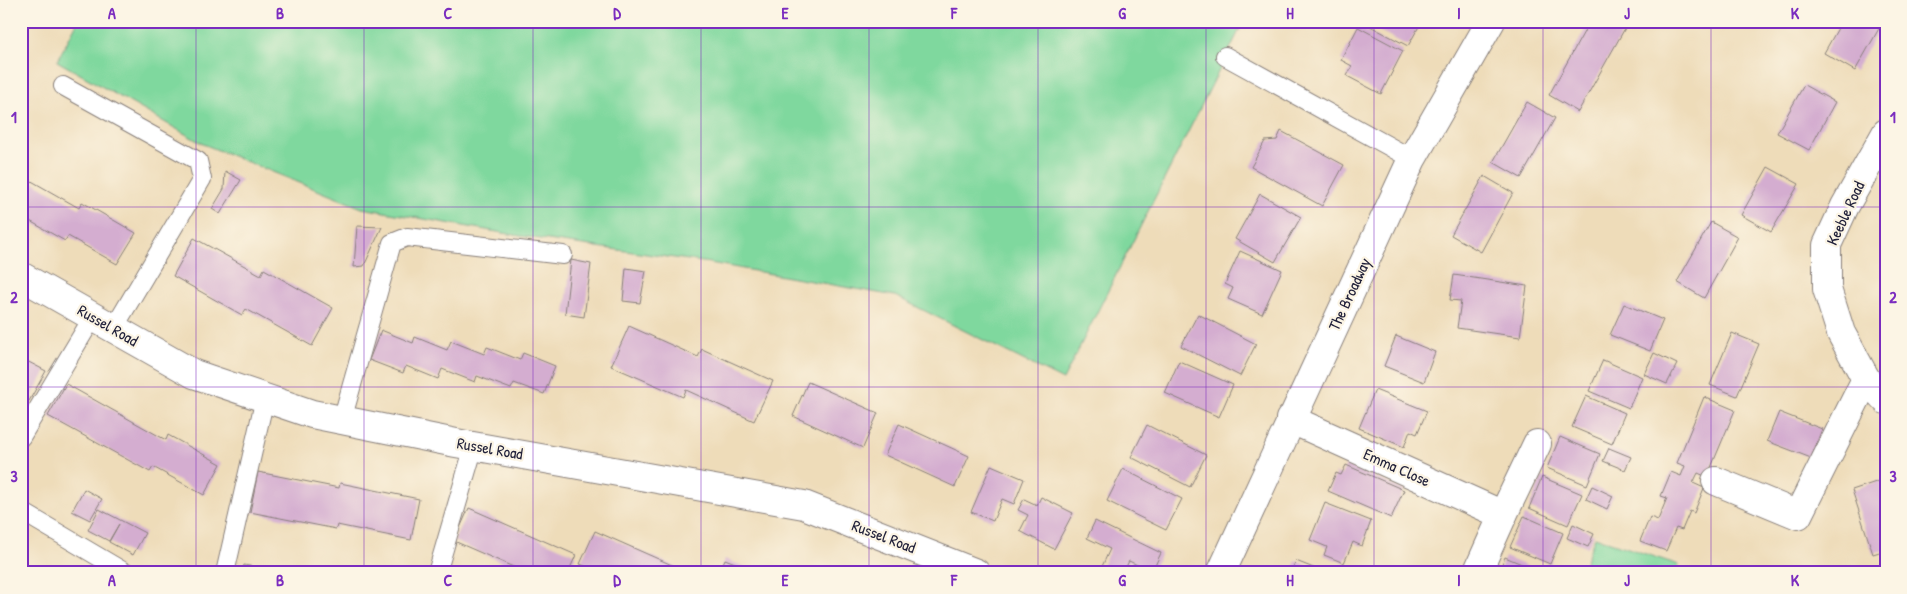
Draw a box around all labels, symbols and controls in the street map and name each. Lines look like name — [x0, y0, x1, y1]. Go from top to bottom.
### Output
text: A — [108, 2, 116, 24]
text: B — [276, 2, 284, 24]
text: C — [444, 2, 453, 24]
text: D — [613, 2, 621, 24]
text: E — [781, 2, 789, 24]
text: F — [950, 2, 958, 24]
text: G — [1118, 2, 1126, 24]
text: H — [1286, 2, 1294, 24]
text: I — [1457, 2, 1461, 24]
text: J — [1624, 2, 1630, 24]
text: K — [1791, 2, 1800, 24]
text: 1 — [11, 106, 17, 128]
text: 1 — [1890, 106, 1896, 128]
street label: Keeble Road — [1821, 177, 1869, 249]
street label: The Broadway — [1323, 254, 1376, 334]
text: 2 — [10, 286, 18, 308]
text: 2 — [1889, 286, 1897, 308]
street label: Russel Road — [74, 299, 142, 351]
street label: Russel Road — [455, 431, 525, 465]
street label: Emma Close — [1360, 443, 1434, 492]
text: 3 — [10, 465, 18, 487]
text: 3 — [1889, 465, 1897, 487]
street label: Russel Road — [849, 514, 919, 558]
text: A — [108, 569, 116, 591]
text: B — [276, 569, 284, 591]
text: C — [444, 569, 453, 591]
text: D — [613, 569, 621, 591]
text: E — [781, 569, 789, 591]
text: F — [950, 569, 958, 591]
text: G — [1118, 569, 1126, 591]
text: H — [1286, 569, 1294, 591]
text: I — [1457, 569, 1461, 591]
text: J — [1624, 569, 1630, 591]
text: K — [1791, 569, 1800, 591]

